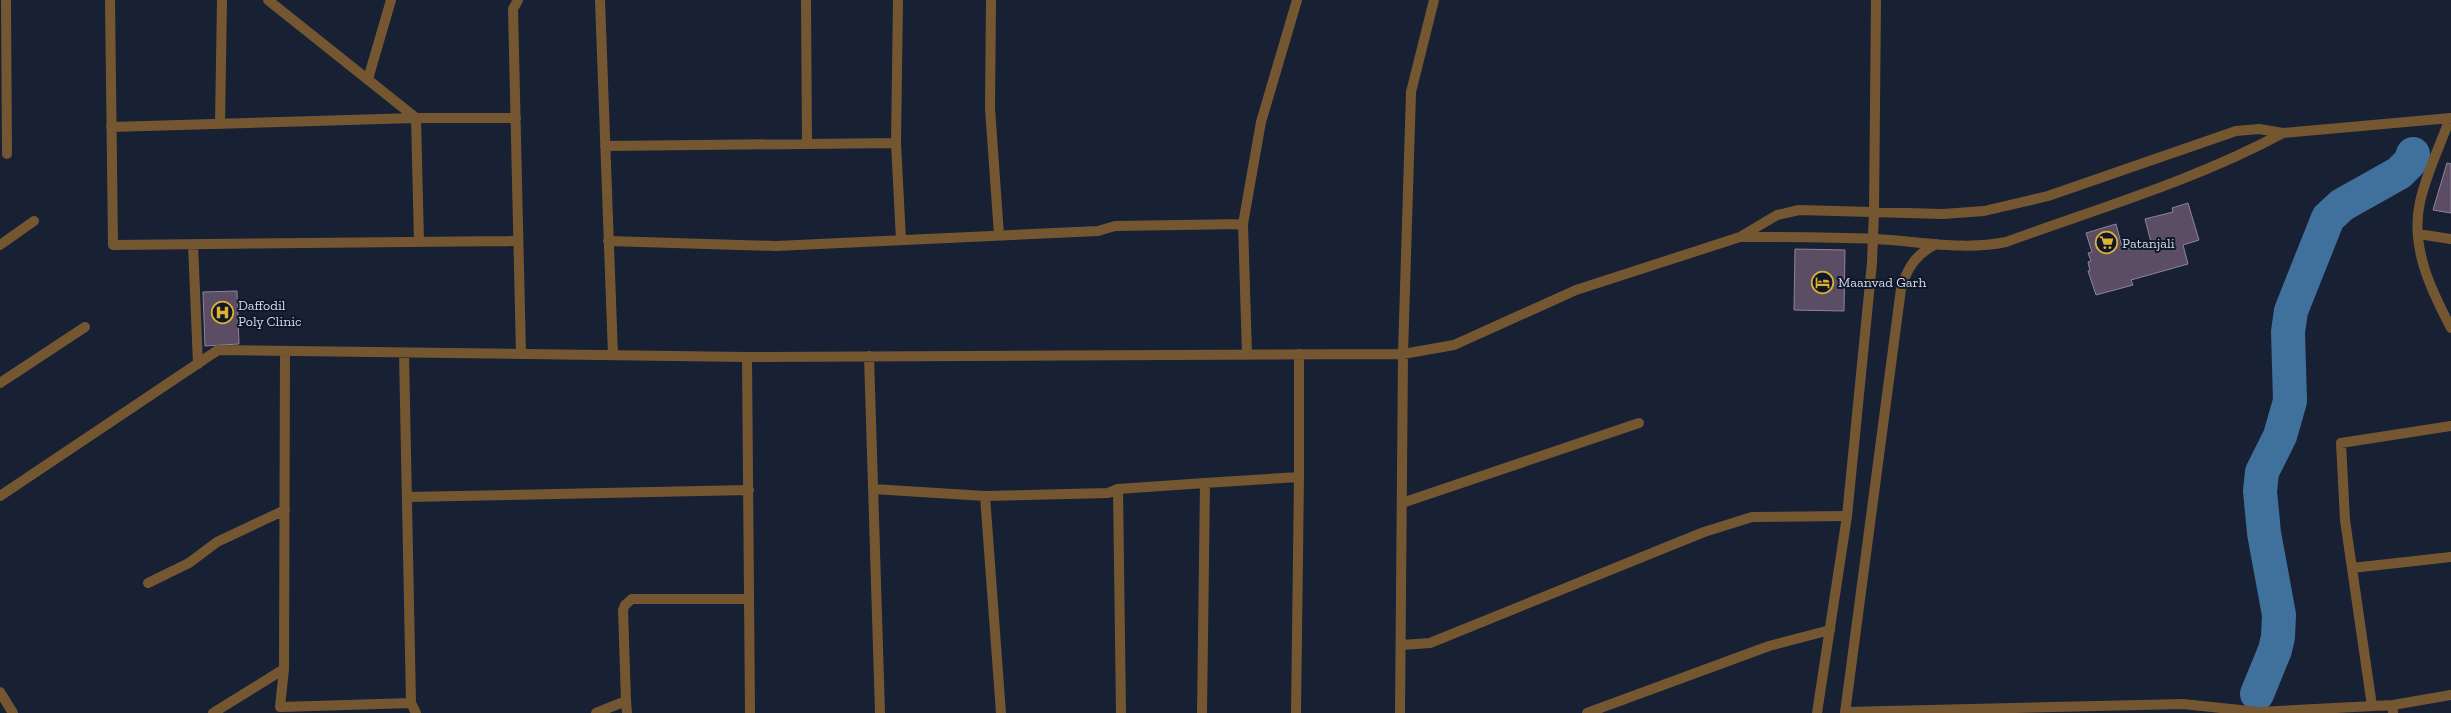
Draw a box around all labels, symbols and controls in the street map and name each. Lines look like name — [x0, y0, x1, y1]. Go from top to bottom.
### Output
supermarket icon: Patanjali — [2093, 230, 2119, 256]
place label: Patanjali — [2122, 235, 2175, 252]
hotel icon: Maanvad Garh — [1809, 269, 1835, 295]
place label: Maanvad Garh — [1838, 274, 1926, 291]
place label: Daffodil Poly Clinic — [238, 297, 302, 330]
hospital icon: Daffodil Poly Clinic — [209, 300, 235, 326]

